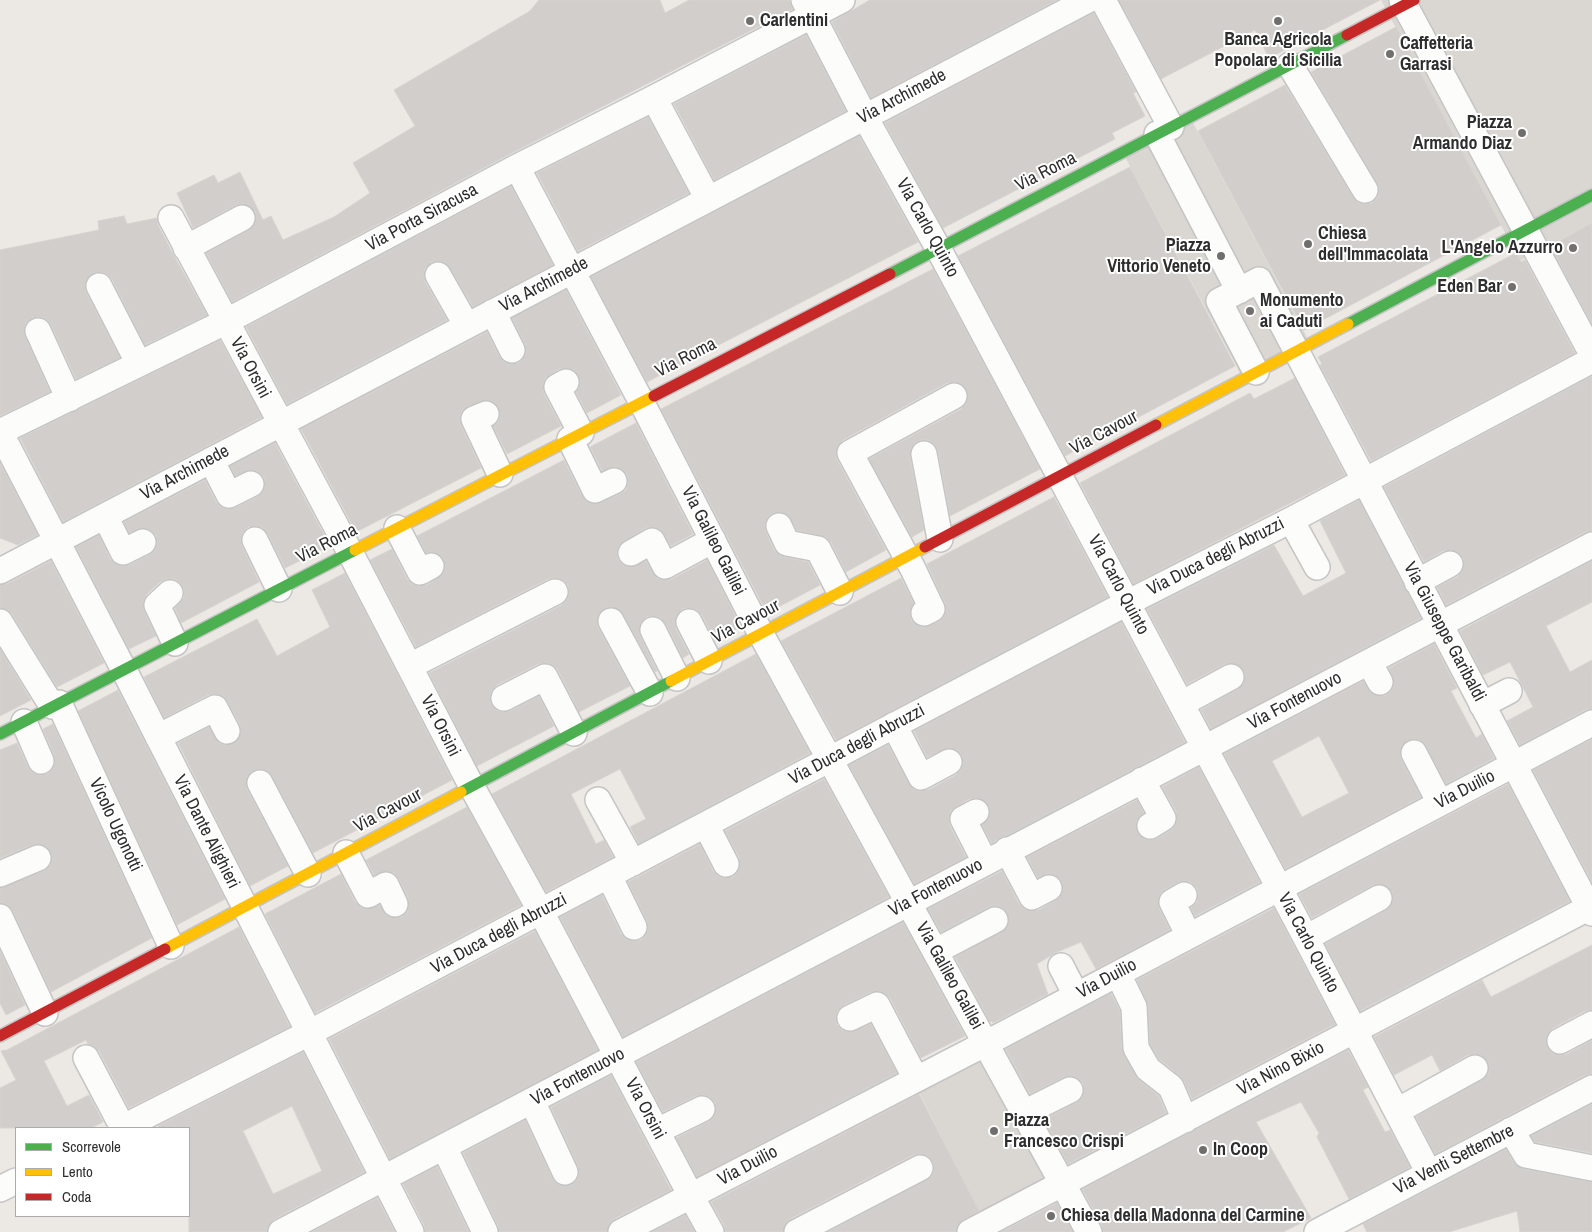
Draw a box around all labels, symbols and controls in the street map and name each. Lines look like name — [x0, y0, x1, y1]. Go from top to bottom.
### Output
place label: Carlentini — [760, 10, 828, 32]
marker: Carlentini — [744, 15, 756, 27]
marker: Banca Agricola Popolare di Sicilia — [1272, 15, 1284, 27]
place label: Banca Agricola Popolare di Sicilia — [1214, 29, 1342, 72]
place label: Caffetteria Garrasi — [1400, 33, 1473, 76]
marker: Caffetteria Garrasi — [1384, 48, 1396, 60]
street label: Via Archimede — [854, 65, 950, 129]
place label: Piazza Armando Diaz — [1413, 112, 1512, 154]
marker: Piazza Armando Diaz — [1516, 127, 1528, 139]
street label: Via Roma — [1012, 148, 1080, 196]
street label: Via Carlo Quinto — [891, 175, 963, 281]
street label: Via Porta Siracusa — [362, 179, 482, 257]
place label: Chiesa dell'Immacolata — [1318, 223, 1428, 266]
place label: Piazza Vittorio Veneto — [1107, 235, 1211, 278]
place label: L'Angelo Azzurro — [1441, 237, 1563, 259]
marker: Chiesa dell'Immacolata — [1302, 238, 1314, 250]
marker: L'Angelo Azzurro — [1567, 242, 1579, 254]
marker: Piazza Vittorio Veneto — [1215, 250, 1227, 262]
street label: Via Archimede — [496, 253, 592, 317]
place label: Eden Bar — [1437, 276, 1502, 298]
marker: Eden Bar — [1506, 281, 1518, 293]
place label: Monumento ai Caduti — [1260, 290, 1344, 332]
marker: Monumento ai Caduti — [1244, 305, 1256, 317]
street label: Via Orsini — [225, 334, 275, 402]
street label: Via Roma — [652, 334, 720, 382]
street label: Via Cavour — [1066, 406, 1142, 460]
street label: Via Archimede — [137, 441, 233, 505]
street label: Via Galileo Galilei — [676, 483, 750, 599]
street label: Via Duca degli Abruzzi — [1144, 513, 1288, 601]
street label: Via Roma — [293, 520, 361, 568]
street label: Via Carlo Quinto — [1083, 532, 1153, 638]
street label: Via Giuseppe Garibaldi — [1398, 559, 1490, 705]
street label: Via Cavour — [708, 595, 784, 649]
street label: Via Fontenuovo — [1244, 667, 1346, 735]
street label: Via Orsini — [415, 692, 465, 760]
street label: Via Duca degli Abruzzi — [785, 700, 929, 790]
street label: Via Duilio — [1431, 766, 1499, 814]
street label: Via Dante Alighieri — [168, 772, 244, 892]
street label: Vicolo Ugonotti — [84, 775, 146, 875]
street label: Via Cavour — [350, 784, 426, 838]
street label: Via Fontenuovo — [885, 854, 987, 922]
street label: Via Duca degli Abruzzi — [427, 889, 571, 979]
street label: Via Carlo Quinto — [1273, 890, 1343, 996]
street label: Via Galileo Galilei — [911, 918, 987, 1034]
street label: Via Duilio — [1073, 954, 1141, 1004]
street label: Via Nino Bixio — [1234, 1037, 1328, 1101]
street label: Via Fontenuovo — [527, 1043, 629, 1111]
street label: Via Orsini — [620, 1075, 670, 1143]
place label: Piazza Francesco Crispi — [1004, 1110, 1124, 1152]
street label: Via Venti Settembre — [1390, 1120, 1518, 1200]
marker: Piazza Francesco Crispi — [988, 1125, 1000, 1137]
legend — [15, 1127, 190, 1217]
text: Scorrevole — [62, 1136, 121, 1157]
place label: In Coop — [1213, 1139, 1268, 1161]
street label: Via Duilio — [714, 1141, 782, 1191]
marker: In Coop — [1197, 1144, 1209, 1156]
text: Lento — [62, 1161, 93, 1182]
text: Coda — [62, 1186, 91, 1207]
place label: Chiesa della Madonna del Carmine — [1061, 1205, 1305, 1227]
marker: Chiesa della Madonna del Carmine — [1045, 1210, 1057, 1222]

